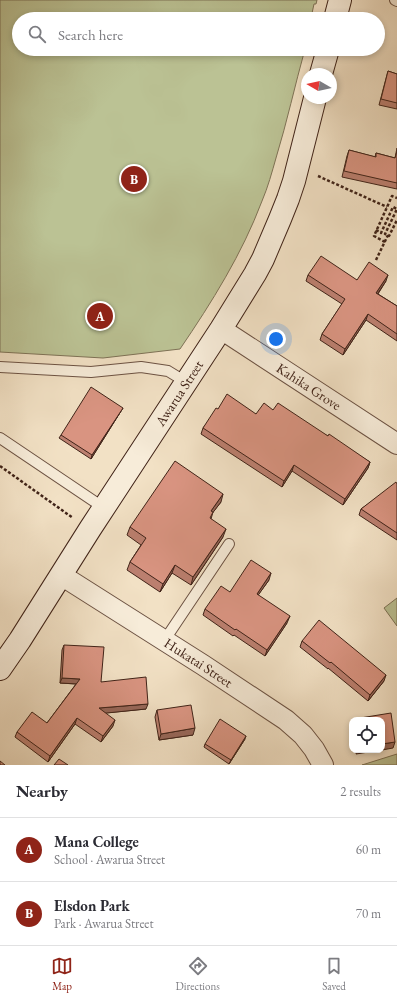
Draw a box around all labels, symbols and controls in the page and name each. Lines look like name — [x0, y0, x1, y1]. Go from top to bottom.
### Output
search box — [12, 12, 385, 56]
icon: search — [26, 23, 48, 45]
text: Search here — [58, 25, 123, 44]
north arrow — [301, 68, 337, 104]
pin: B — [121, 164, 147, 194]
pin: A — [87, 301, 113, 331]
your location — [266, 329, 286, 349]
street label: Awarua Street — [150, 356, 207, 430]
street label: Kahika Grove — [273, 359, 345, 414]
street label: Hukatai Street — [161, 634, 237, 692]
map controls — [349, 717, 385, 753]
button: locate — [349, 717, 385, 753]
text: Nearby — [16, 780, 68, 802]
text: 2 results — [340, 783, 381, 800]
text: Mana College — [54, 832, 139, 851]
text: A — [24, 841, 34, 858]
text: 60 m — [356, 841, 381, 858]
text: School · Awarua Street — [54, 851, 165, 868]
text: Elsdon Park — [54, 896, 130, 915]
text: B — [25, 905, 33, 922]
text: 70 m — [356, 905, 381, 922]
text: Park · Awarua Street — [54, 915, 153, 932]
tab: Map — [51, 955, 73, 993]
tab: Directions — [176, 955, 220, 993]
tab: Saved — [322, 955, 346, 993]

